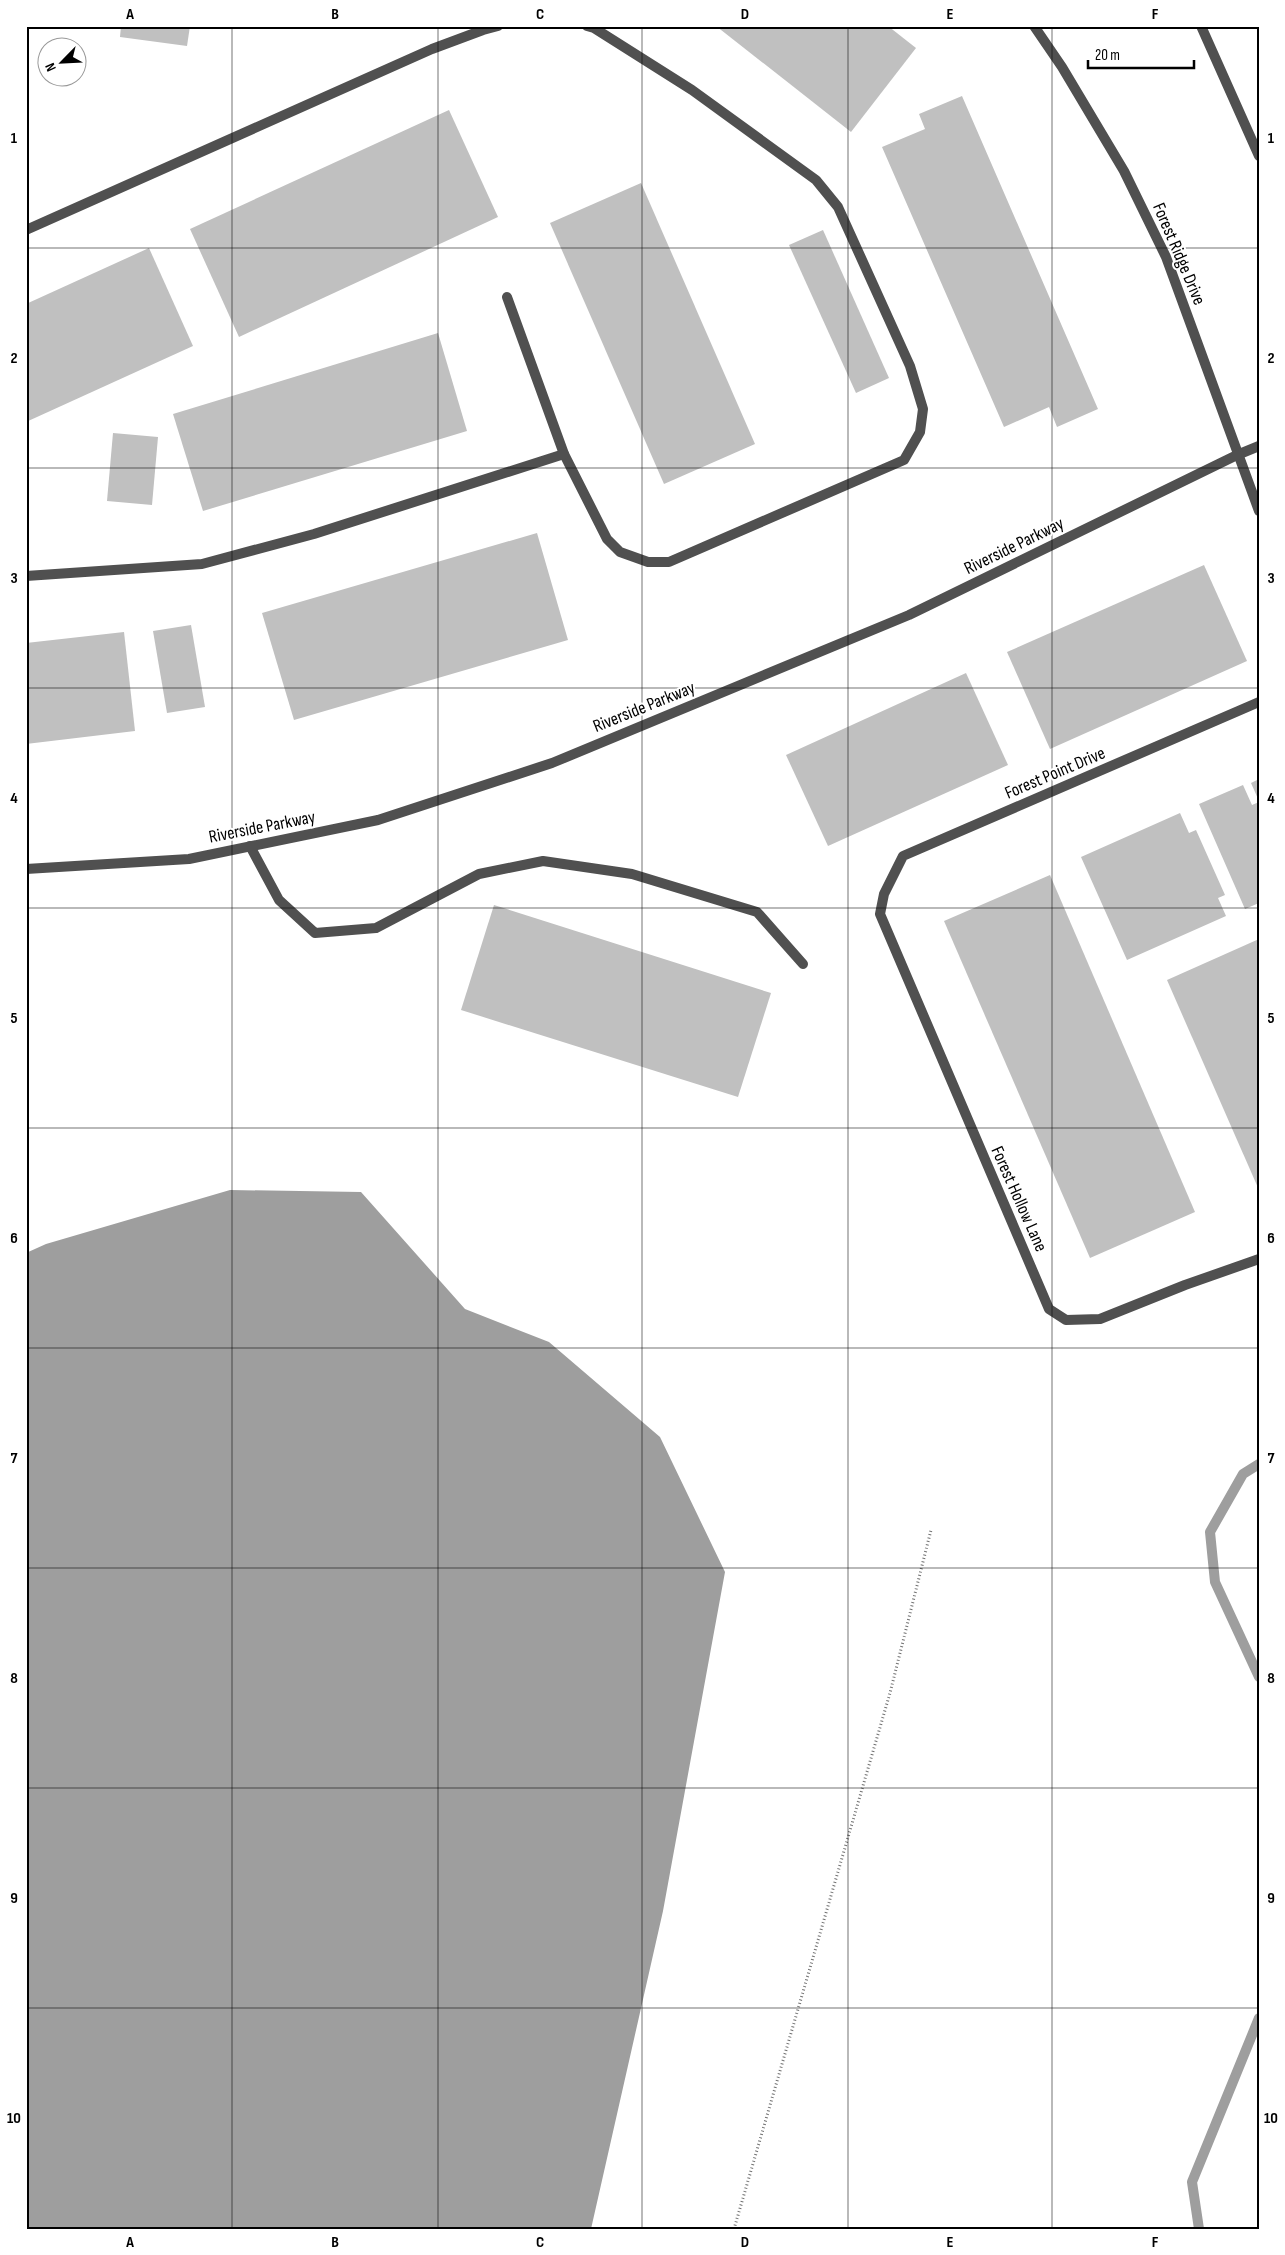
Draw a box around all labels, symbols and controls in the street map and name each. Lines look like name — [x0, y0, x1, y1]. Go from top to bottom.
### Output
text: A — [125, 5, 134, 24]
text: B — [331, 5, 339, 24]
text: C — [536, 5, 544, 24]
text: D — [741, 5, 749, 24]
text: E — [947, 5, 954, 24]
text: F — [1152, 5, 1159, 24]
north arrow — [38, 38, 88, 88]
scale bar — [1088, 38, 1194, 70]
text: 20 m — [1095, 46, 1120, 65]
text: N — [41, 60, 60, 74]
text: 1 — [11, 129, 18, 148]
text: 1 — [1268, 129, 1275, 148]
street label: Forest Ridge Drive — [1148, 200, 1210, 308]
text: 2 — [10, 349, 18, 368]
text: 2 — [1267, 349, 1275, 368]
street label: Riverside Parkway — [961, 513, 1067, 579]
text: 3 — [10, 569, 18, 588]
text: 3 — [1267, 569, 1275, 588]
street label: Riverside Parkway — [590, 677, 698, 737]
street label: Forest Point Drive — [1002, 742, 1108, 804]
text: 4 — [10, 789, 18, 808]
text: 4 — [1267, 789, 1275, 808]
street label: Riverside Parkway — [207, 806, 317, 848]
text: 5 — [10, 1009, 18, 1028]
text: 5 — [1267, 1009, 1275, 1028]
street label: Forest Hollow Lane — [986, 1143, 1052, 1255]
text: 6 — [10, 1229, 18, 1248]
text: 6 — [1267, 1229, 1275, 1248]
text: 7 — [11, 1449, 18, 1468]
text: 7 — [1268, 1449, 1275, 1468]
text: 8 — [10, 1669, 18, 1688]
text: 8 — [1267, 1669, 1275, 1688]
text: 9 — [10, 1889, 18, 1908]
text: 9 — [1267, 1889, 1275, 1908]
text: 10 — [7, 2109, 21, 2128]
text: 10 — [1264, 2109, 1278, 2128]
text: A — [125, 2233, 134, 2252]
text: B — [331, 2233, 339, 2252]
text: C — [536, 2233, 544, 2252]
text: D — [741, 2233, 749, 2252]
text: E — [947, 2233, 954, 2252]
text: F — [1152, 2233, 1159, 2252]

